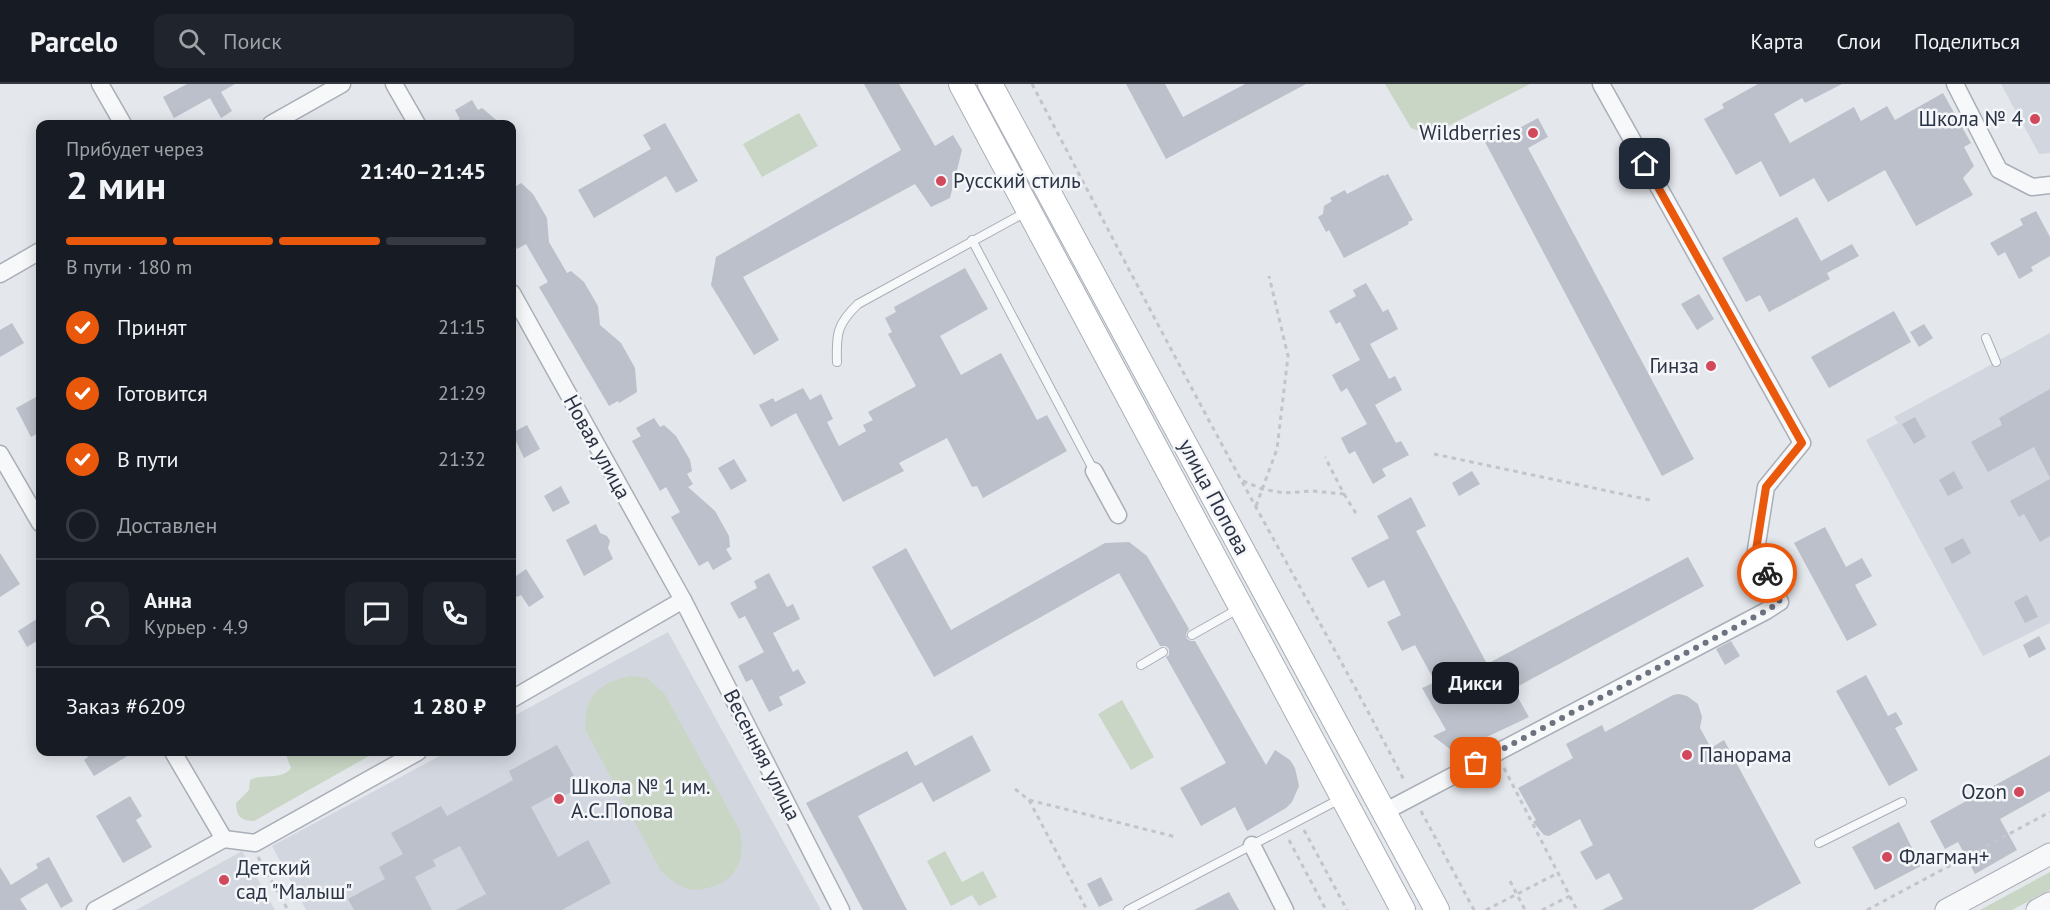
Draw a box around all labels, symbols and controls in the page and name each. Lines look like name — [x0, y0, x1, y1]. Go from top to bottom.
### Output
search box — [154, 14, 574, 68]
text: Parcelo — [30, 23, 118, 60]
icon: search — [175, 25, 208, 58]
text: Поиск — [223, 27, 282, 55]
text: Карта — [1750, 28, 1803, 55]
text: Слои — [1836, 28, 1881, 55]
text: Поделиться — [1914, 28, 2020, 55]
place label: Школа № 4 — [1919, 105, 2023, 132]
marker: Школа № 4 — [2028, 112, 2042, 126]
place label: Wildberries — [1419, 119, 1521, 146]
marker: Wildberries — [1526, 126, 1540, 140]
text: Прибудет через — [66, 136, 204, 162]
pin — [1619, 138, 1670, 189]
icon: home — [1628, 147, 1661, 180]
text: 21:40–21:45 — [360, 157, 486, 185]
text: 2 мин — [66, 159, 166, 210]
place label: Русский стиль — [953, 167, 1081, 194]
marker: Русский стиль — [934, 174, 948, 188]
text: В пути · 180 m — [66, 254, 192, 280]
icon: check — [66, 311, 99, 344]
text: Принят — [117, 313, 187, 341]
text: 21:15 — [438, 314, 486, 340]
place label: Гинза — [1650, 352, 1699, 379]
marker: Гинза — [1704, 359, 1718, 373]
icon: check — [66, 377, 99, 410]
text: Готовится — [117, 379, 208, 407]
text: 21:29 — [438, 380, 486, 406]
street label: Новая улица — [558, 390, 637, 504]
street label: улица Попова — [1173, 434, 1256, 559]
icon: check — [66, 443, 99, 476]
text: В пути — [117, 445, 179, 473]
text: 21:32 — [438, 446, 486, 472]
text: Доставлен — [117, 511, 217, 539]
courier — [1737, 543, 1797, 603]
icon: bike — [1751, 557, 1784, 590]
button: person — [66, 582, 129, 645]
button: chat — [345, 582, 408, 645]
button: phone — [423, 582, 486, 645]
text: Анна — [144, 586, 192, 614]
text: Курьер · 4.9 — [144, 614, 248, 640]
callout: Дикси — [1432, 661, 1520, 703]
text: Дикси — [1449, 670, 1502, 696]
street label: Весенняя улица — [718, 684, 807, 825]
text: Заказ #6209 — [66, 692, 186, 720]
text: 1 280 ₽ — [412, 692, 486, 720]
pin — [1450, 737, 1501, 788]
place label: Панорама — [1699, 741, 1792, 768]
icon: bag — [1459, 746, 1492, 779]
marker: Панорама — [1680, 748, 1694, 762]
place label: Школа № 1 им. А.С.Попова — [571, 773, 711, 824]
place label: Ozon — [1961, 778, 2007, 805]
marker: Ozon — [2012, 785, 2026, 799]
marker: Школа № 1 им. А.С.Попова — [552, 792, 566, 806]
place label: Флагман+ — [1899, 843, 1989, 870]
marker: Флагман+ — [1880, 850, 1894, 864]
place label: Детский сад "Малыш" — [236, 854, 352, 905]
marker: Детский сад "Малыш" — [217, 873, 231, 887]

